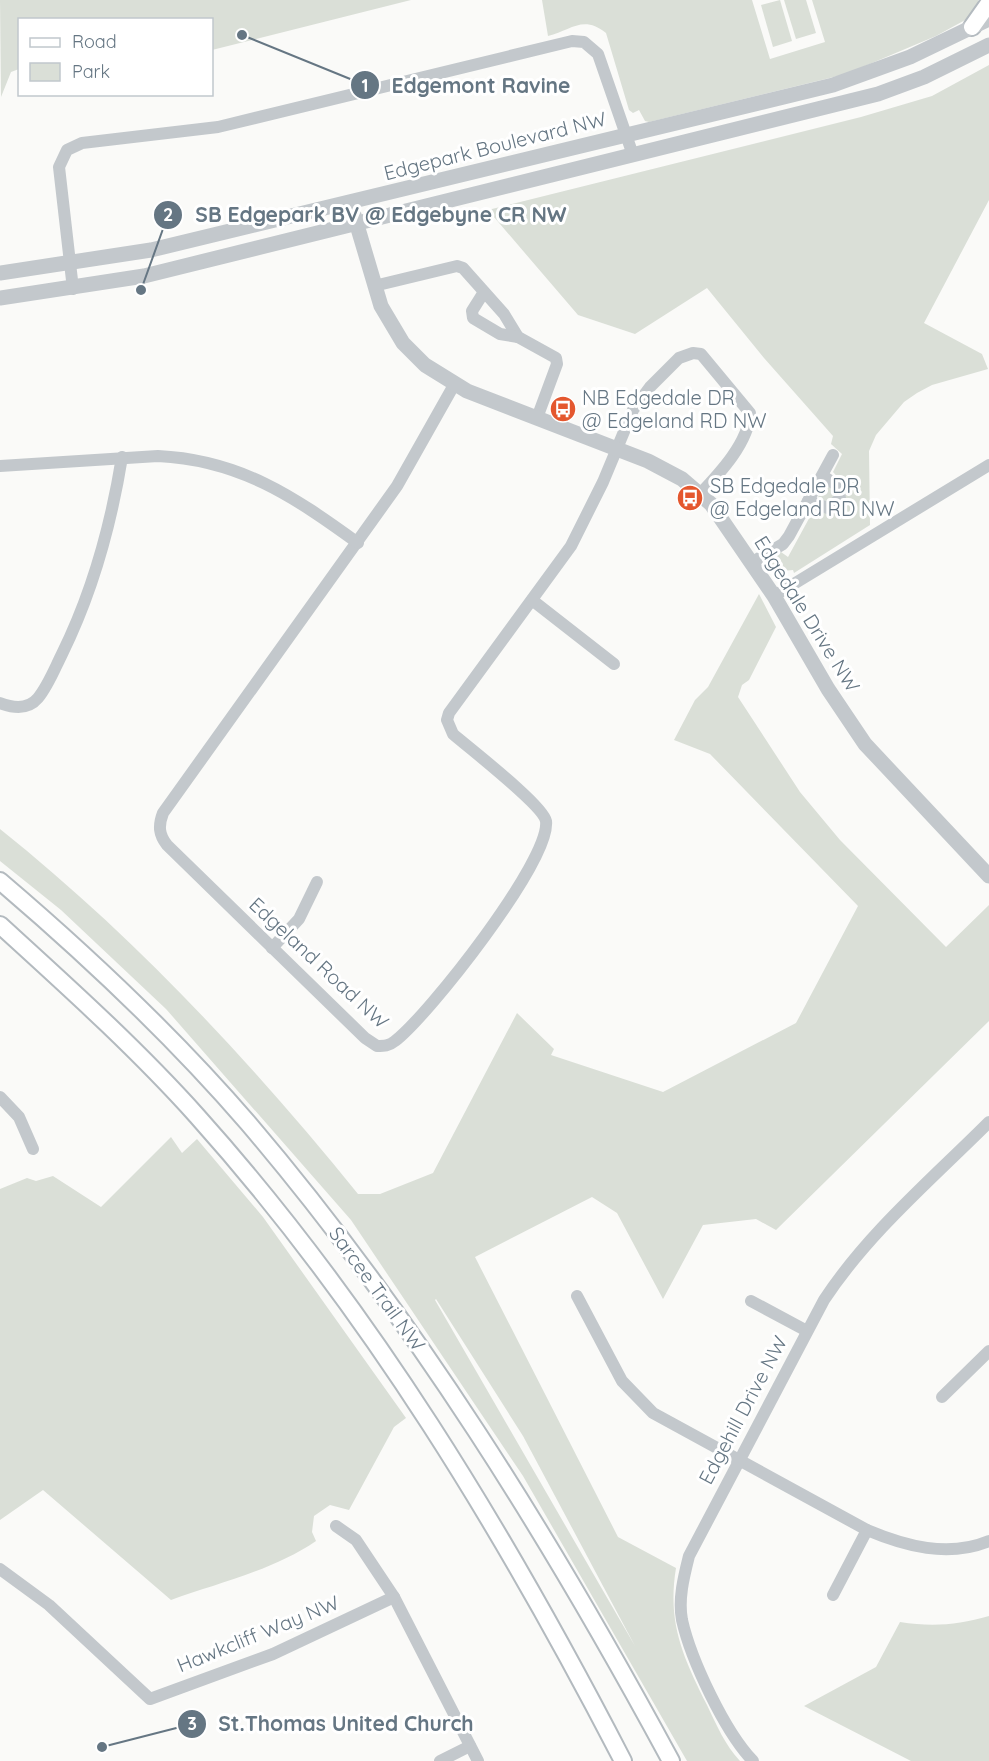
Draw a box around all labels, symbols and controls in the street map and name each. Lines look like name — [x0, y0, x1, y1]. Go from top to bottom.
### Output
legend — [18, 18, 213, 96]
text: Road — [72, 30, 117, 53]
text: Park — [72, 60, 110, 83]
callout: Edgemont Ravine — [350, 66, 583, 105]
text: Edgemont Ravine — [391, 72, 571, 98]
text: 1 — [361, 74, 369, 97]
street label: Edgepark Boulevard NW — [381, 106, 609, 185]
callout: SB Edgepark BV @ Edgebyne CR NW — [153, 195, 579, 234]
text: SB Edgepark BV @ Edgebyne CR NW — [195, 201, 567, 227]
text: 2 — [163, 203, 173, 226]
place label: NB Edgedale DR @ Edgeland RD NW — [582, 385, 767, 433]
bus stop icon: NB Edgedale DR @ Edgeland RD NW — [548, 394, 578, 424]
place label: SB Edgedale DR @ Edgeland RD NW — [710, 473, 895, 521]
bus stop icon: SB Edgedale DR @ Edgeland RD NW — [675, 483, 705, 513]
street label: Edgedale Drive NW — [749, 531, 866, 697]
street label: Edgeland Road NW — [244, 892, 394, 1034]
street label: Sarcee Trail NW — [324, 1222, 431, 1356]
street label: Edgehill Drive NW — [693, 1331, 792, 1488]
street label: Hawkcliff Way NW — [173, 1590, 343, 1677]
callout: St.Thomas United Church — [177, 1705, 486, 1744]
text: St.Thomas United Church — [218, 1710, 474, 1736]
text: 3 — [187, 1712, 197, 1735]

